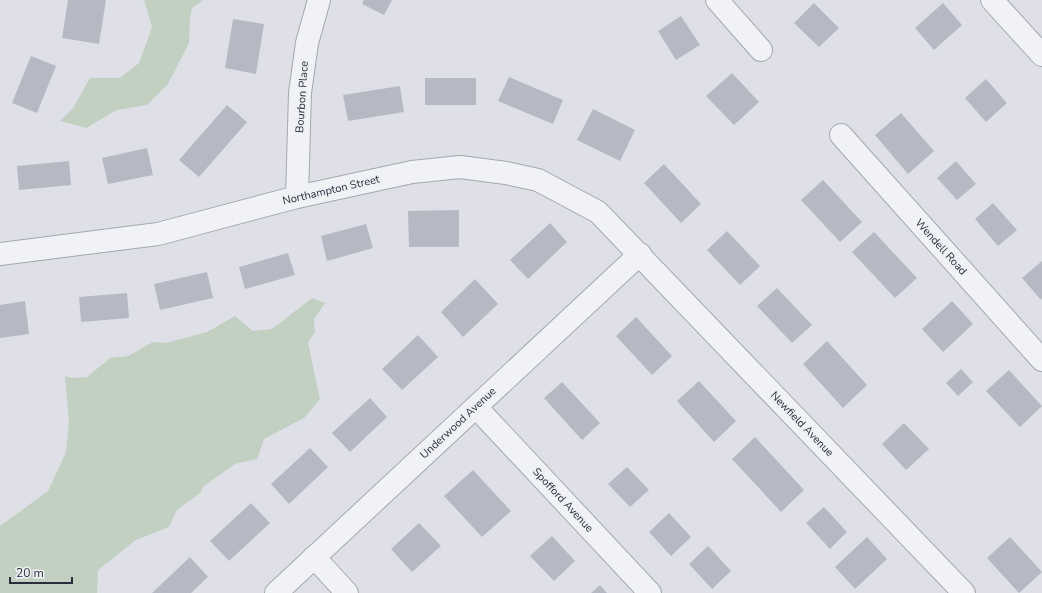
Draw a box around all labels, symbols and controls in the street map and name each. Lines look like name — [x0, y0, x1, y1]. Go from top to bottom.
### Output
street label: Bourbon Place — [292, 60, 312, 134]
street label: Northampton Street — [281, 172, 381, 208]
street label: Wendell Road — [912, 216, 970, 278]
street label: Underwood Avenue — [417, 384, 499, 462]
street label: Newfield Avenue — [767, 388, 837, 460]
street label: Spofford Avenue — [529, 465, 597, 536]
scale bar — [10, 559, 72, 585]
text: 20 m — [16, 565, 44, 581]

